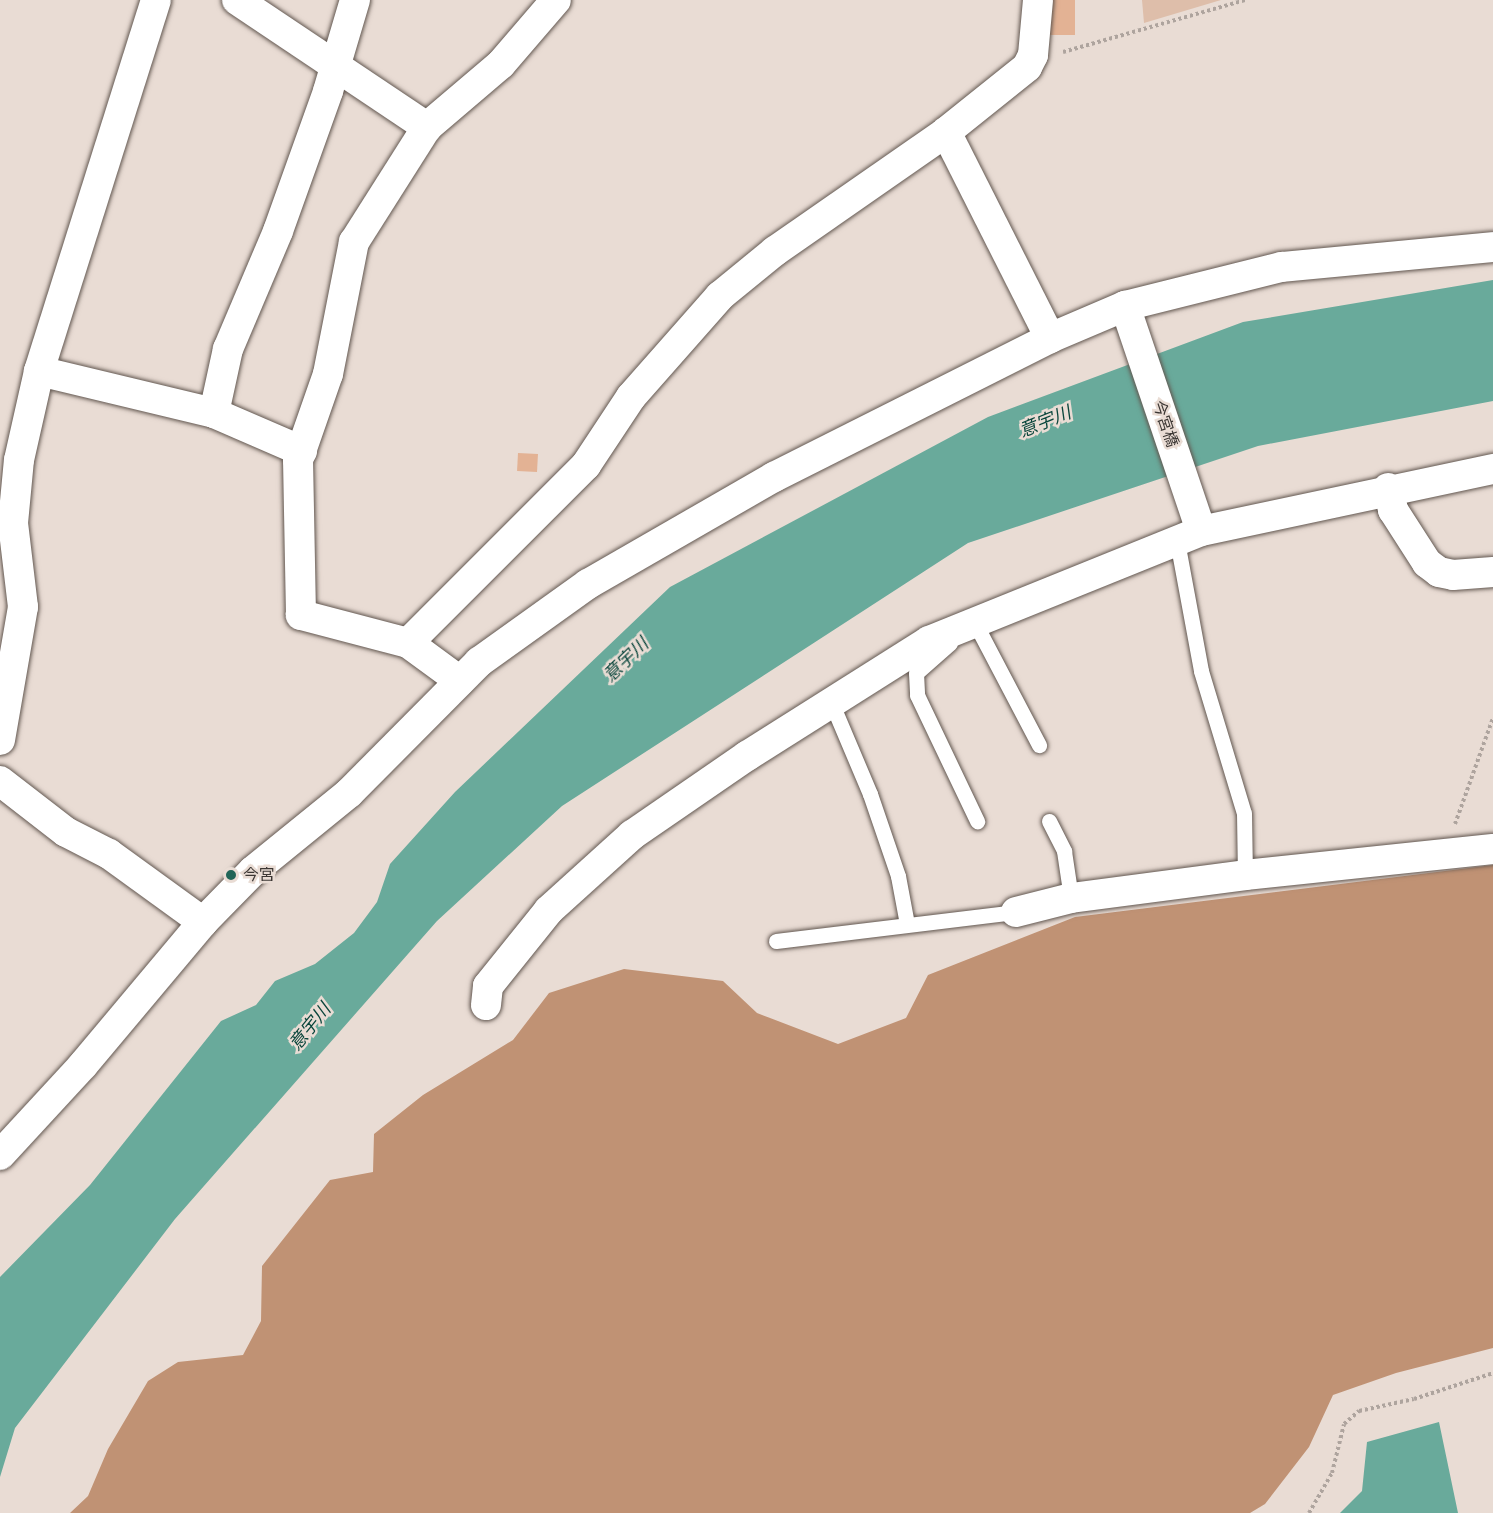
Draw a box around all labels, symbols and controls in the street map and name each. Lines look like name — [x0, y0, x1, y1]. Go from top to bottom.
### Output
street label: 今宮橋 — [1148, 398, 1182, 450]
water label: 意宇川 — [1016, 402, 1074, 442]
water label: 意宇川 — [599, 633, 653, 687]
place label: 今宮 — [243, 865, 275, 885]
marker: 今宮 — [224, 868, 238, 882]
water label: 意宇川 — [285, 999, 335, 1055]

